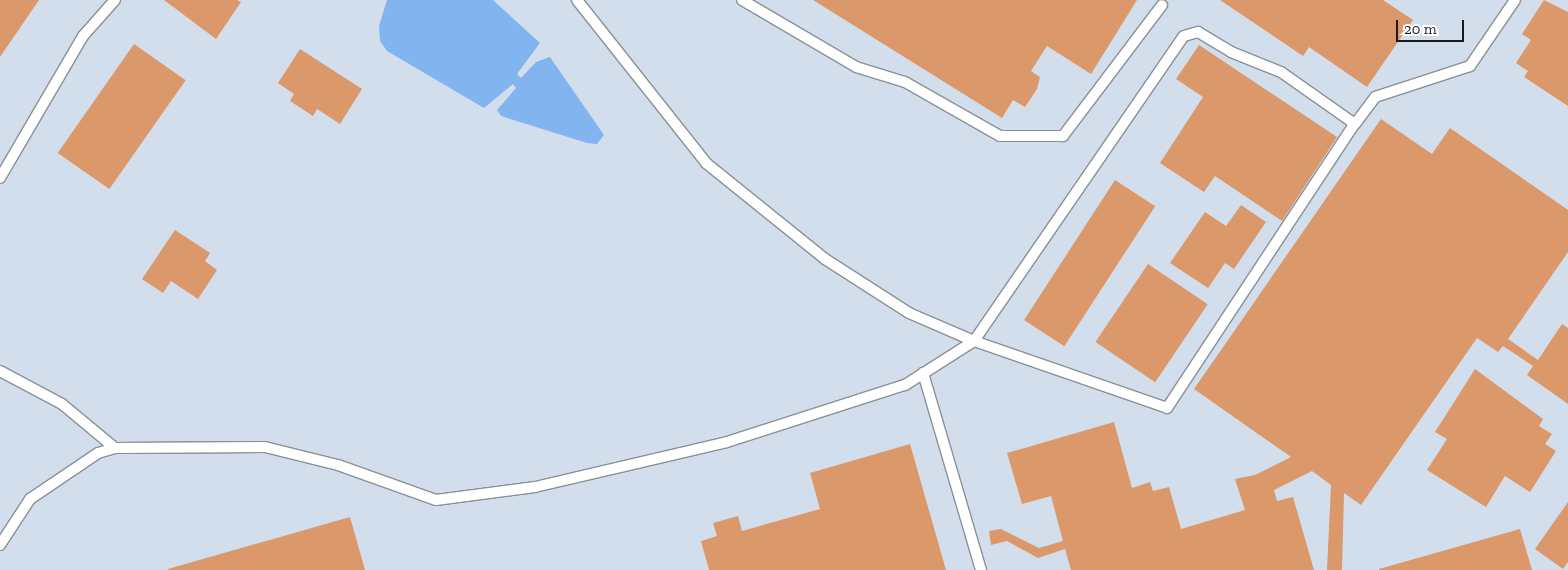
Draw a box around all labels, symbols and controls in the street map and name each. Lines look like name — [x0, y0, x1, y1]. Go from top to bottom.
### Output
scale bar — [1398, 10, 1466, 42]
text: 20 m — [1404, 20, 1437, 38]

